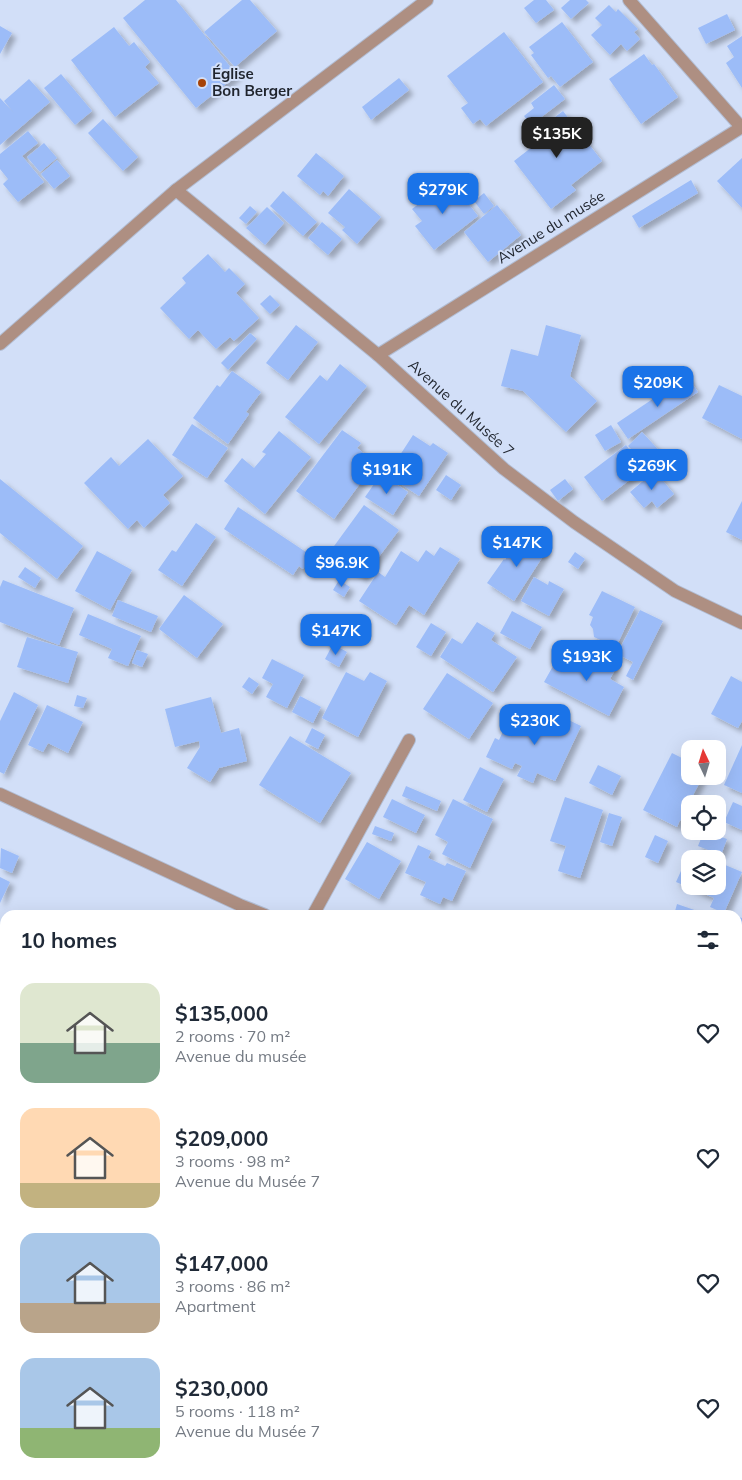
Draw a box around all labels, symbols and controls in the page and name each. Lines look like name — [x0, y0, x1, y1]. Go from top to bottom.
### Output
place label: Église Bon Berger — [212, 64, 292, 100]
marker: Église Bon Berger — [196, 77, 208, 89]
pin: $135K — [522, 116, 592, 159]
text: $135K — [532, 123, 582, 143]
pin: $279K — [408, 172, 478, 215]
text: $279K — [418, 179, 468, 199]
street label: Avenue du musée — [493, 186, 608, 267]
street label: Avenue du Musée 7 — [404, 355, 518, 460]
pin: $209K — [623, 366, 693, 408]
text: $209K — [633, 372, 683, 392]
pin: $269K — [617, 448, 687, 491]
pin: $191K — [352, 452, 422, 495]
text: $269K — [627, 455, 677, 475]
text: $191K — [362, 459, 412, 479]
pin: $147K — [482, 526, 552, 568]
text: $147K — [492, 532, 542, 552]
pin: $96.9K — [301, 546, 383, 588]
text: $96.9K — [315, 552, 369, 572]
pin: $147K — [301, 614, 371, 656]
text: $147K — [311, 620, 361, 640]
pin: $193K — [552, 640, 622, 682]
text: $193K — [562, 646, 612, 666]
pin: $230K — [500, 704, 570, 746]
text: $230K — [510, 710, 560, 730]
north arrow — [681, 740, 726, 785]
map controls — [681, 740, 726, 895]
button: locate — [681, 795, 726, 840]
button: layers — [681, 850, 726, 895]
icon: filters — [694, 926, 722, 954]
text: 10 homes — [20, 927, 117, 953]
text: $135,000 — [175, 1000, 268, 1026]
icon: home — [60, 1003, 120, 1063]
icon: heart — [694, 1019, 722, 1047]
text: 2 rooms · 70 m² — [175, 1026, 290, 1046]
text: Avenue du musée — [175, 1046, 307, 1066]
text: $209,000 — [175, 1125, 268, 1151]
icon: home — [60, 1128, 120, 1188]
icon: heart — [694, 1144, 722, 1172]
text: 3 rooms · 98 m² — [175, 1151, 290, 1171]
text: Avenue du Musée 7 — [175, 1171, 320, 1191]
text: $147,000 — [175, 1250, 268, 1276]
icon: home — [60, 1253, 120, 1313]
icon: heart — [694, 1269, 722, 1297]
text: 3 rooms · 86 m² — [175, 1276, 290, 1296]
text: Apartment — [175, 1296, 256, 1316]
text: $230,000 — [175, 1375, 268, 1401]
icon: home — [60, 1378, 120, 1438]
icon: heart — [694, 1394, 722, 1422]
text: 5 rooms · 118 m² — [175, 1401, 300, 1421]
text: Avenue du Musée 7 — [175, 1421, 320, 1441]

